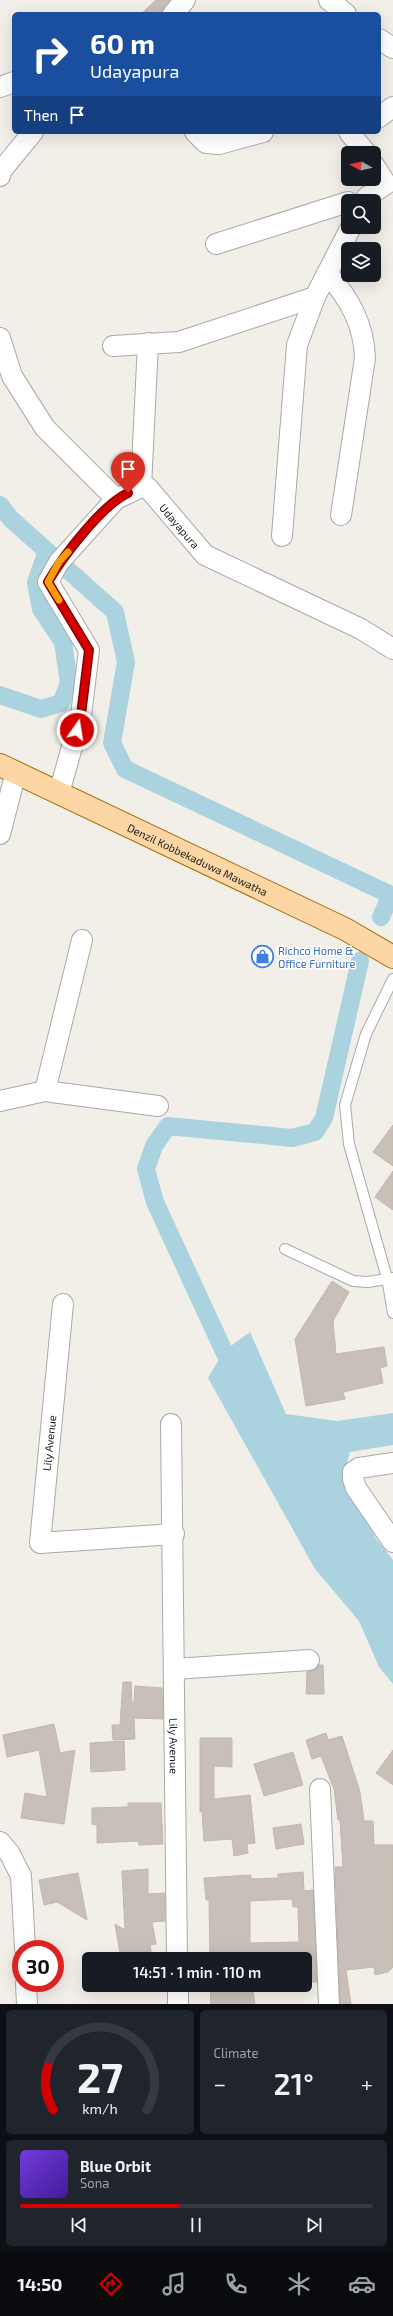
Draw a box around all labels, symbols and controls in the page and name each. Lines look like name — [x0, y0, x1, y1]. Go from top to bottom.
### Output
text: 60 m — [90, 26, 155, 60]
icon: right — [24, 28, 76, 80]
text: Udayapura — [90, 60, 179, 82]
icon: arrive — [66, 104, 88, 126]
text: Then — [24, 106, 58, 124]
north arrow — [341, 146, 381, 186]
map controls — [341, 146, 381, 282]
button: search — [341, 194, 381, 234]
button: layers — [341, 242, 381, 282]
pin — [111, 452, 145, 493]
icon: arrive — [117, 458, 139, 480]
street label: Udayapura — [157, 501, 203, 551]
position arrow — [56, 709, 98, 751]
street label: Denzil Kobbekaduwa Mawatha — [126, 820, 270, 898]
shop icon: Richco Home & Office Furniture — [249, 943, 275, 969]
place label: Richco Home & Office Furniture — [278, 944, 355, 970]
street label: Lily Avenue — [40, 1414, 58, 1472]
street label: Lily Avenue — [168, 1718, 181, 1774]
speed limit sign: 30 — [12, 1940, 64, 1992]
text: 14:51 · 1 min · 110 m — [133, 1963, 261, 1981]
text: Climate — [214, 2045, 258, 2061]
text: 27 — [77, 2051, 123, 2101]
text: 21° — [273, 2065, 314, 2101]
text: − — [214, 2070, 226, 2096]
text: + — [361, 2070, 373, 2096]
text: km/h — [82, 2100, 117, 2117]
text: Blue Orbit — [80, 2157, 151, 2175]
text: Sona — [80, 2175, 109, 2191]
icon: previous — [68, 2214, 90, 2236]
icon: pause — [185, 2214, 207, 2236]
icon: next — [303, 2214, 325, 2236]
icon: directions — [97, 2270, 125, 2298]
icon: music — [160, 2270, 188, 2298]
icon: phone — [222, 2270, 250, 2298]
icon: climate — [285, 2270, 313, 2298]
icon: car — [348, 2270, 376, 2298]
text: 14:50 — [17, 2273, 62, 2295]

